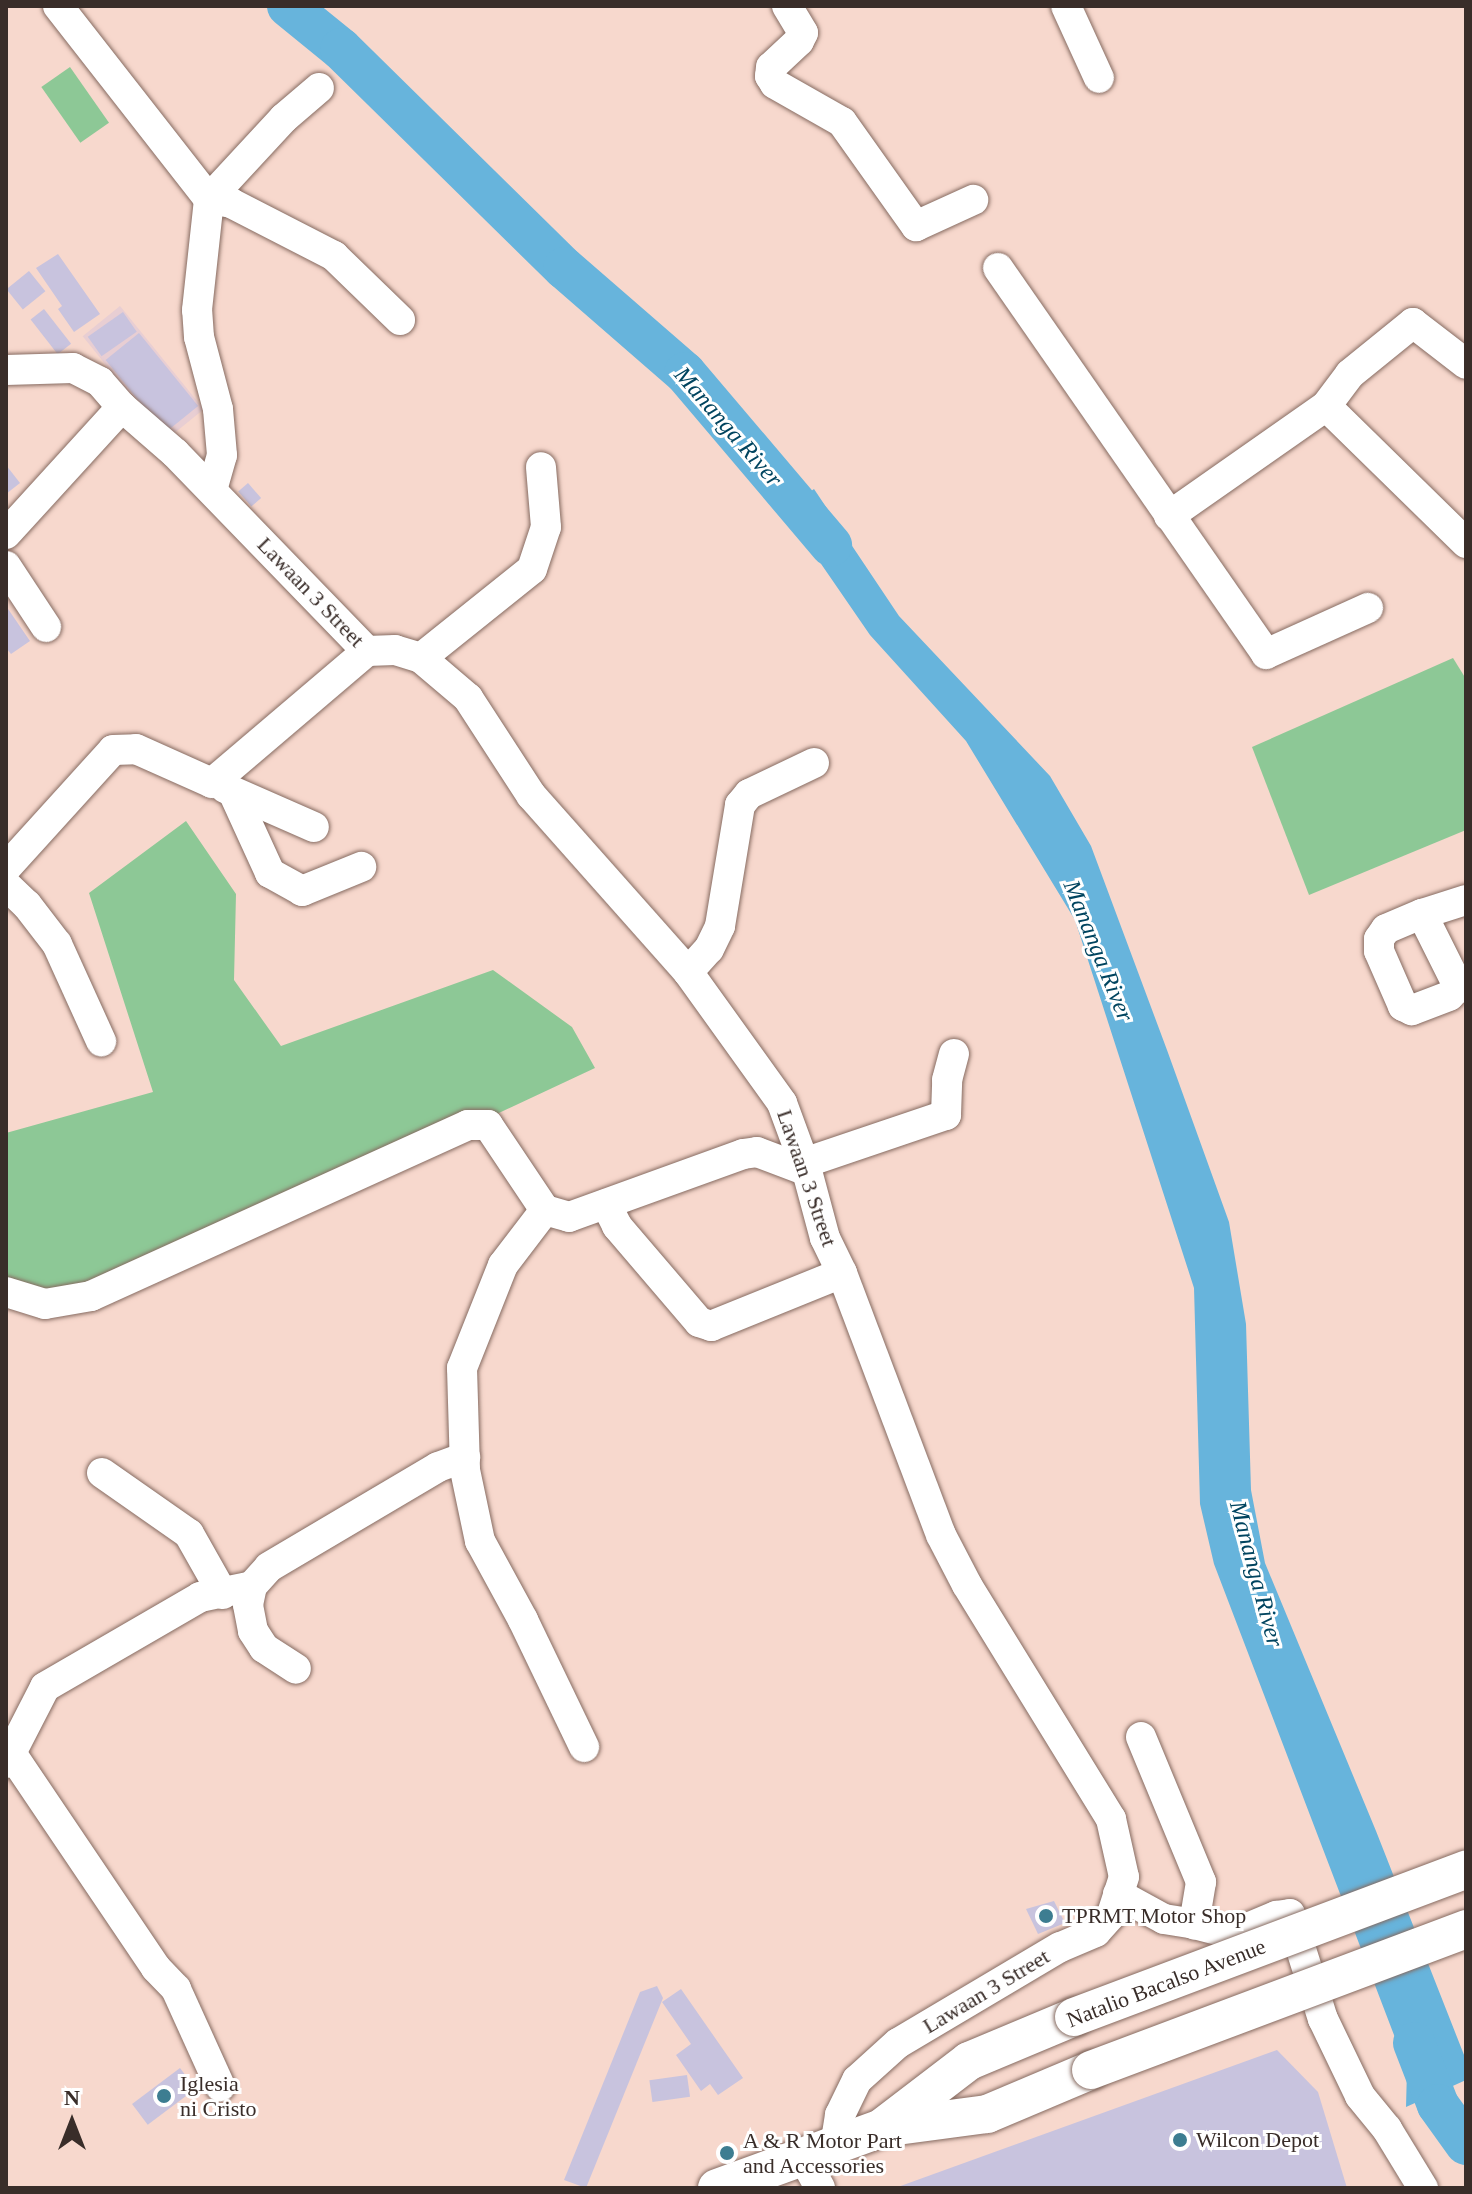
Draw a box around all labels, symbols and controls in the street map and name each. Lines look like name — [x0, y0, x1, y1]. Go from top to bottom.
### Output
water label: Mananga River — [668, 361, 788, 493]
street label: Lawaan 3 Street — [252, 531, 370, 653]
water label: Mananga River — [1057, 876, 1139, 1026]
street label: Lawaan 3 Street — [771, 1106, 843, 1250]
water label: Mananga River — [1223, 1498, 1289, 1650]
place label: TPRMT Motor Shop — [1062, 1903, 1247, 1929]
marker: TPRMT Motor Shop — [1037, 1907, 1055, 1925]
street label: Natalio Bacalso Avenue — [1062, 1933, 1270, 2033]
street label: Lawaan 3 Street — [918, 1943, 1054, 2039]
place label: Iglesia ni Cristo — [180, 2070, 256, 2122]
north arrow — [32, 2082, 112, 2162]
text: N — [64, 2085, 80, 2110]
marker: Iglesia ni Cristo — [155, 2087, 173, 2105]
place label: A & R Motor Part and Accessories — [743, 2127, 903, 2178]
place label: Wilcon Depot — [1196, 2127, 1319, 2153]
marker: Wilcon Depot — [1171, 2131, 1189, 2149]
marker: A & R Motor Part and Accessories — [718, 2144, 736, 2162]

